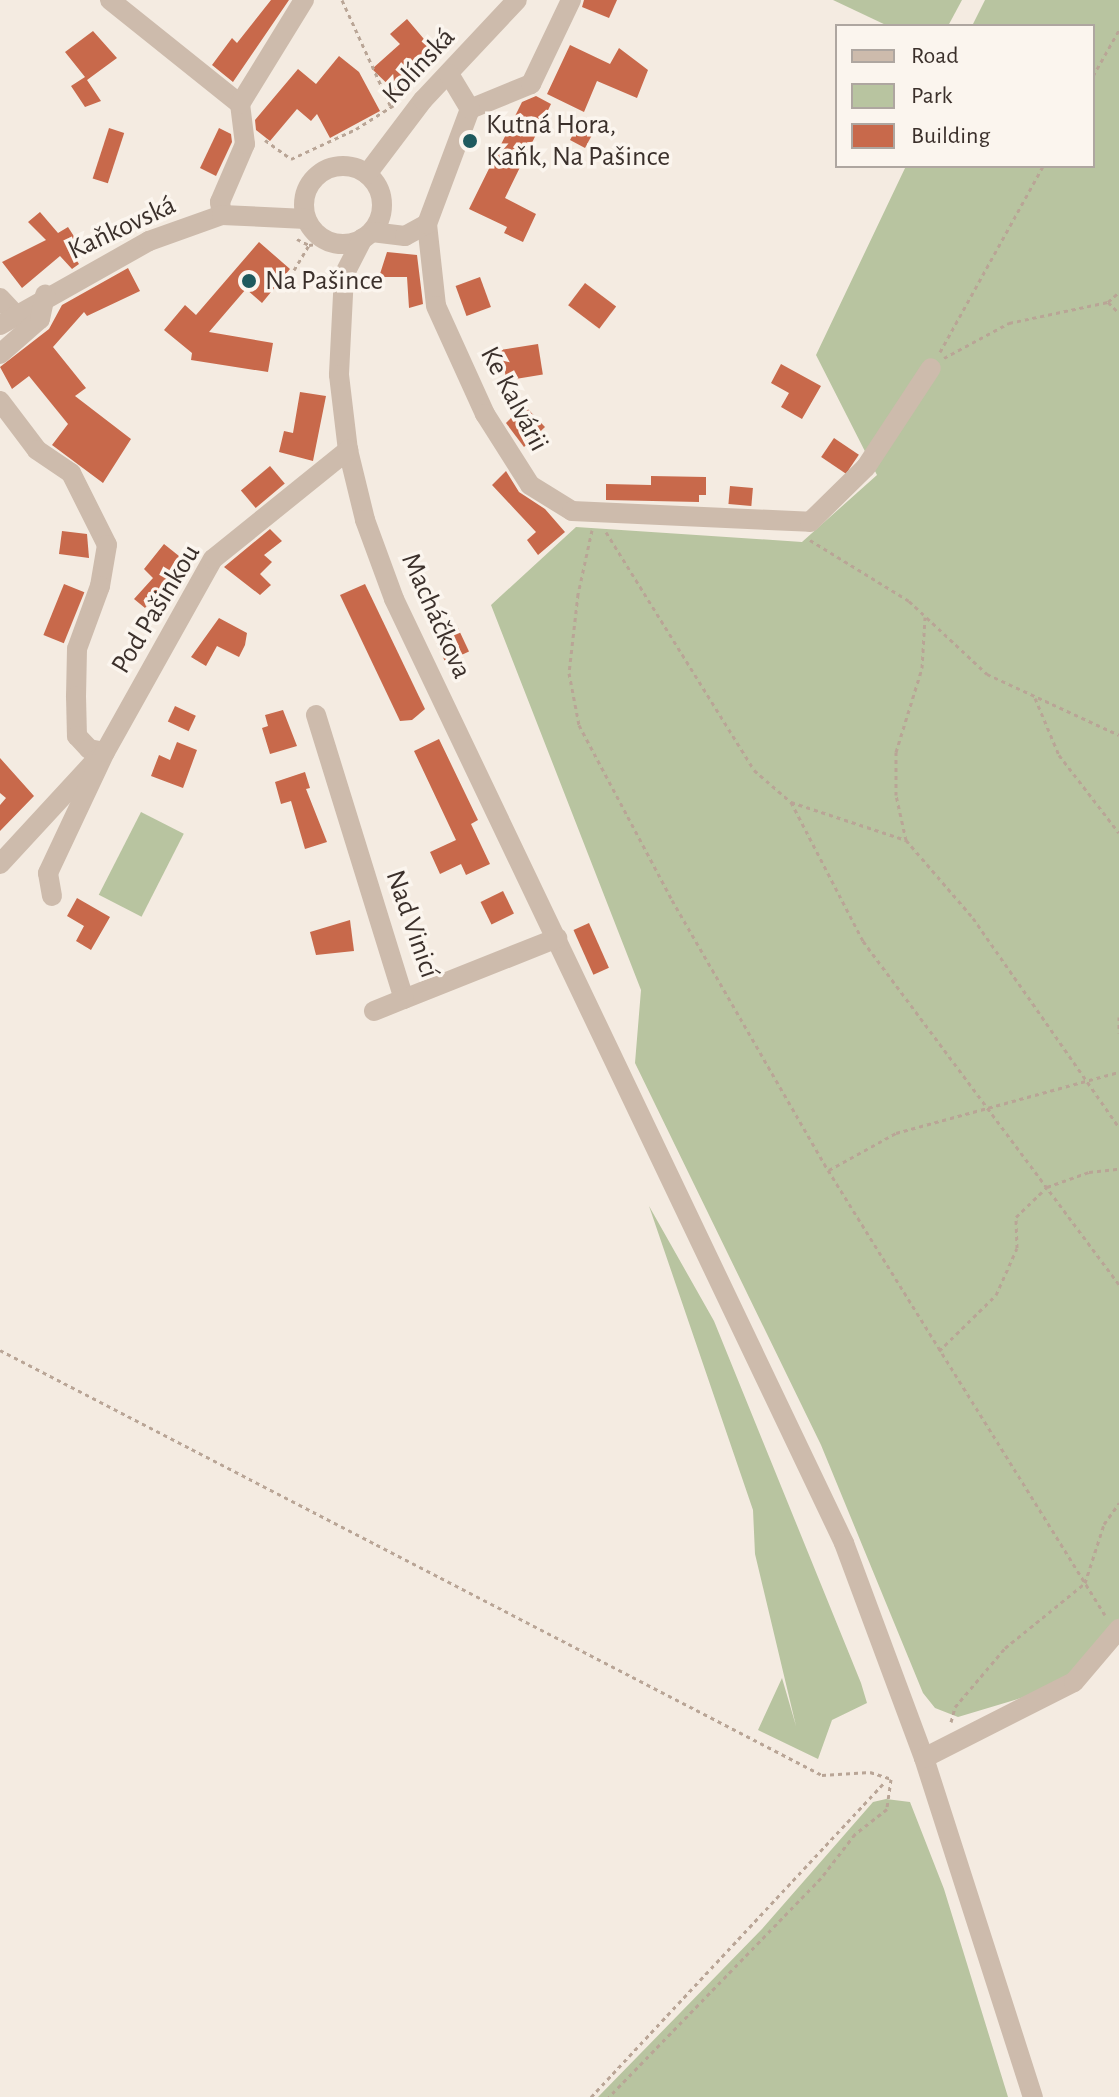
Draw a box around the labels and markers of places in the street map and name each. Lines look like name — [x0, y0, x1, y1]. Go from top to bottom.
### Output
place label: Kutná Hora, Kaňk, Na Pašince — [486, 108, 670, 174]
marker: Kutná Hora, Kaňk, Na Pašince — [461, 132, 479, 150]
place label: Na Pašince — [265, 264, 383, 298]
marker: Na Pašince — [240, 272, 258, 290]

